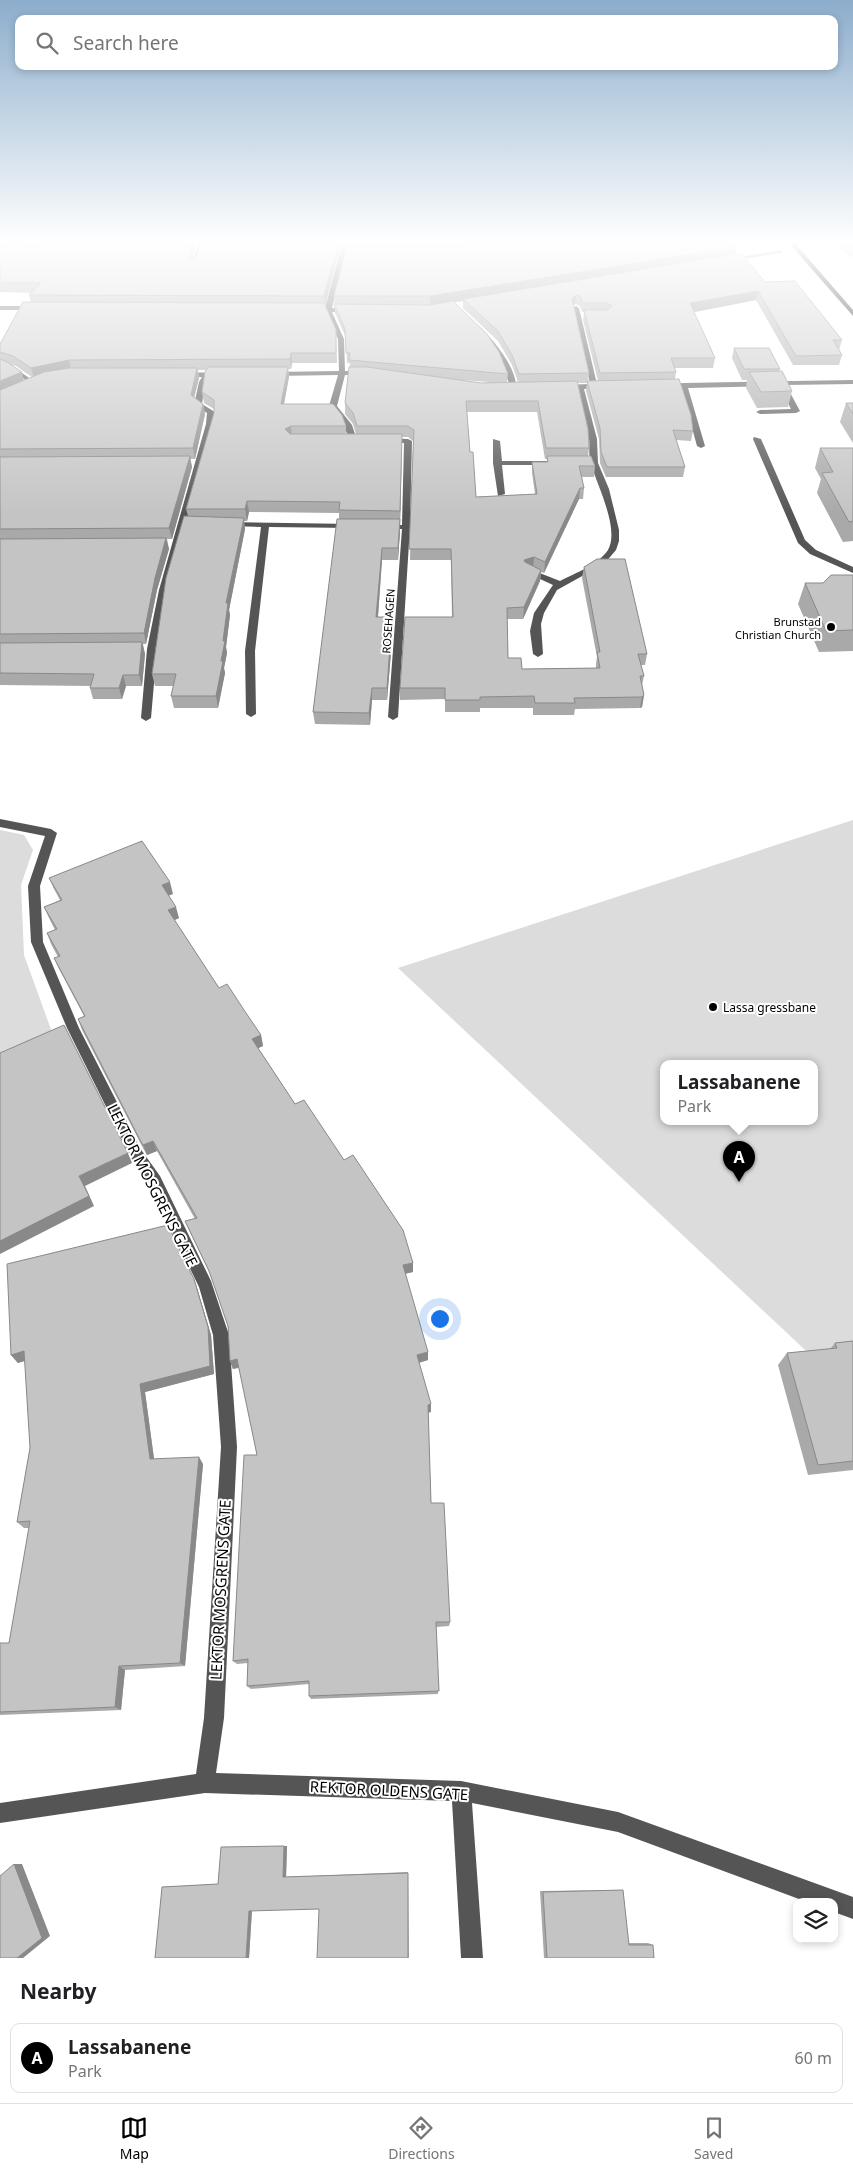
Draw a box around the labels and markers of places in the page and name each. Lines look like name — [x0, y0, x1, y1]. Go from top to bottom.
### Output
place label: Brunstad Christian Church — [735, 614, 821, 642]
marker: Brunstad Christian Church — [825, 621, 837, 633]
place label: Lassa gressbane — [723, 999, 816, 1016]
marker: Lassa gressbane — [707, 1001, 719, 1013]
pin: A — [723, 1141, 755, 1182]

